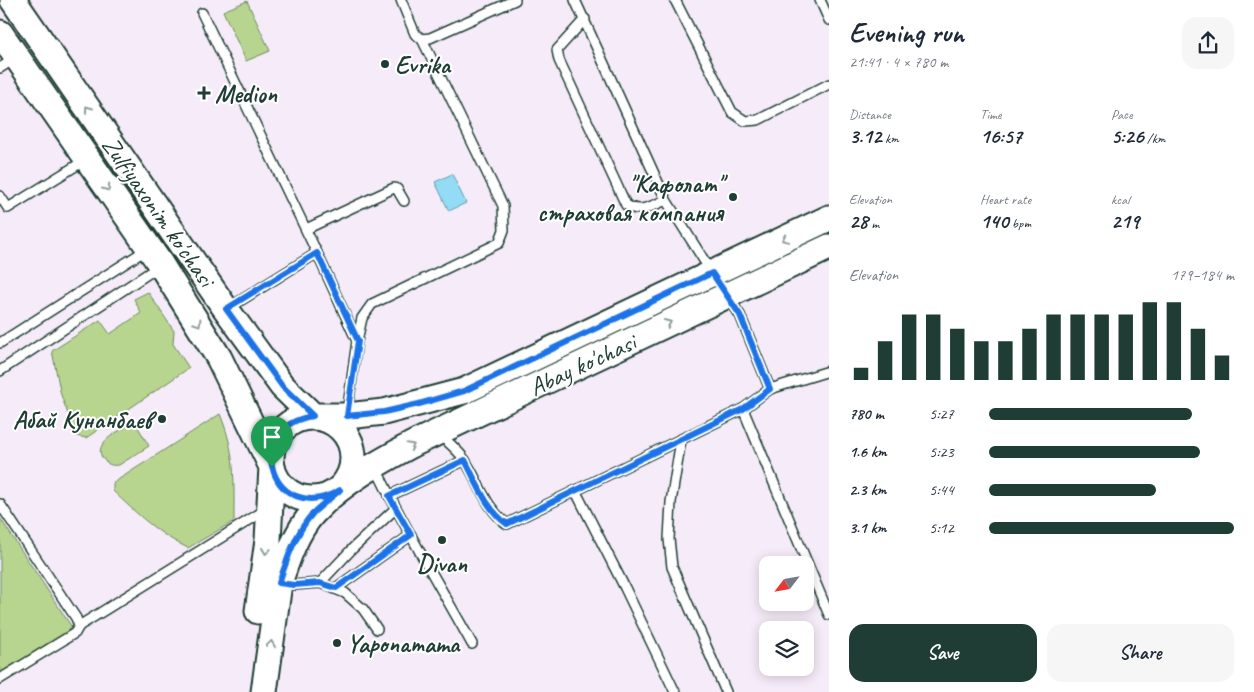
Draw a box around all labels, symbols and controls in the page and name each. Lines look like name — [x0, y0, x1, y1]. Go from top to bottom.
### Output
text: Evening run — [849, 15, 964, 50]
button: share — [1182, 17, 1234, 69]
place label: Evrika — [395, 49, 452, 81]
text: 21:41 · 4 × 780 m — [849, 52, 948, 72]
marker: Evrika — [379, 58, 391, 70]
place label: Medion — [215, 78, 278, 110]
marker: Medion — [197, 86, 211, 100]
one-way arrow — [85, 105, 94, 115]
text: Distance — [849, 106, 891, 123]
text: Time — [980, 106, 1001, 123]
text: Pace — [1111, 106, 1133, 123]
text: 3.12 — [849, 123, 882, 149]
text: 16:57 — [980, 123, 1022, 149]
text: 5:26 — [1111, 123, 1144, 149]
street label: Zulfiyaxonim ko'chasi — [95, 130, 224, 296]
text: km — [882, 130, 899, 147]
text: /km — [1144, 130, 1165, 147]
place label: "Кафолат" страховая компания — [537, 168, 728, 229]
one-way arrow — [101, 182, 110, 192]
marker: "Кафолат" страховая компания — [727, 191, 739, 203]
text: Elevation — [849, 191, 892, 208]
text: Heart rate — [980, 191, 1031, 208]
text: kcal — [1111, 191, 1130, 208]
text: 28 — [849, 208, 868, 234]
text: 140 — [980, 208, 1008, 234]
text: 219 — [1111, 208, 1139, 234]
text: m — [868, 215, 879, 232]
text: bpm — [1008, 215, 1031, 232]
one-way arrow — [781, 232, 790, 243]
text: Elevation — [849, 265, 898, 285]
text: 179–184 m — [1171, 265, 1234, 285]
one-way arrow — [191, 318, 201, 327]
one-way arrow — [663, 319, 672, 329]
street label: Abay ko'chasi — [524, 325, 644, 403]
place label: Абай Кунанбаев — [13, 404, 158, 436]
text: 780 m — [849, 404, 884, 424]
text: 5:27 — [929, 404, 954, 424]
marker: Абай Кунанбаев — [156, 413, 168, 425]
pin — [251, 416, 293, 467]
icon: arrive — [258, 423, 286, 451]
one-way arrow — [405, 442, 414, 452]
text: 1.6 km — [849, 442, 887, 462]
text: 5:23 — [929, 442, 954, 462]
text: 2.3 km — [849, 480, 886, 500]
text: 5:44 — [929, 480, 954, 500]
text: 3.1 km — [849, 518, 886, 538]
text: 5:12 — [929, 518, 954, 538]
marker: Divan — [436, 534, 448, 546]
one-way arrow — [262, 547, 272, 555]
place label: Divan — [417, 548, 468, 580]
north arrow — [759, 556, 814, 611]
map controls — [759, 556, 814, 676]
button: layers — [759, 621, 814, 676]
button: Save — [849, 624, 1037, 682]
button: Share — [1047, 624, 1234, 682]
place label: Yaponamama — [347, 628, 461, 660]
marker: Yaponamama — [331, 637, 343, 649]
one-way arrow — [265, 639, 275, 648]

